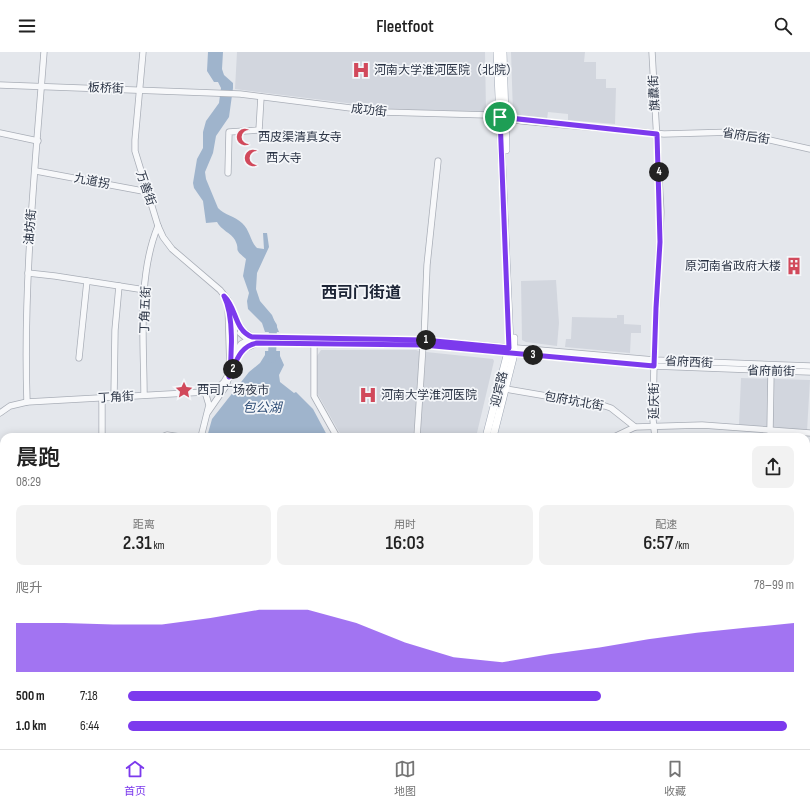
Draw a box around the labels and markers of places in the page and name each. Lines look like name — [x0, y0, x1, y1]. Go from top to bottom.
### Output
hospital icon: 河南大学淮河医院（北院） — [351, 60, 371, 80]
place label: 河南大学淮河医院（北院） — [374, 63, 518, 78]
pin — [483, 100, 517, 134]
mosque icon: 西皮渠清真女寺 — [235, 127, 255, 147]
place label: 西皮渠清真女寺 — [258, 130, 342, 145]
mosque icon: 西大寺 — [243, 148, 263, 168]
place label: 西大寺 — [266, 151, 302, 166]
pin: 4 — [649, 162, 669, 182]
building icon: 原河南省政府大楼 — [784, 256, 804, 276]
place label: 原河南省政府大楼 — [685, 259, 781, 274]
pin: 1 — [416, 330, 436, 350]
pin: 3 — [523, 345, 543, 365]
pin: 2 — [223, 359, 243, 379]
place icon: 西司广场夜市 — [174, 380, 194, 400]
place label: 西司广场夜市 — [197, 383, 269, 398]
hospital icon: 河南大学淮河医院 — [358, 385, 378, 405]
place label: 河南大学淮河医院 — [381, 388, 477, 403]

